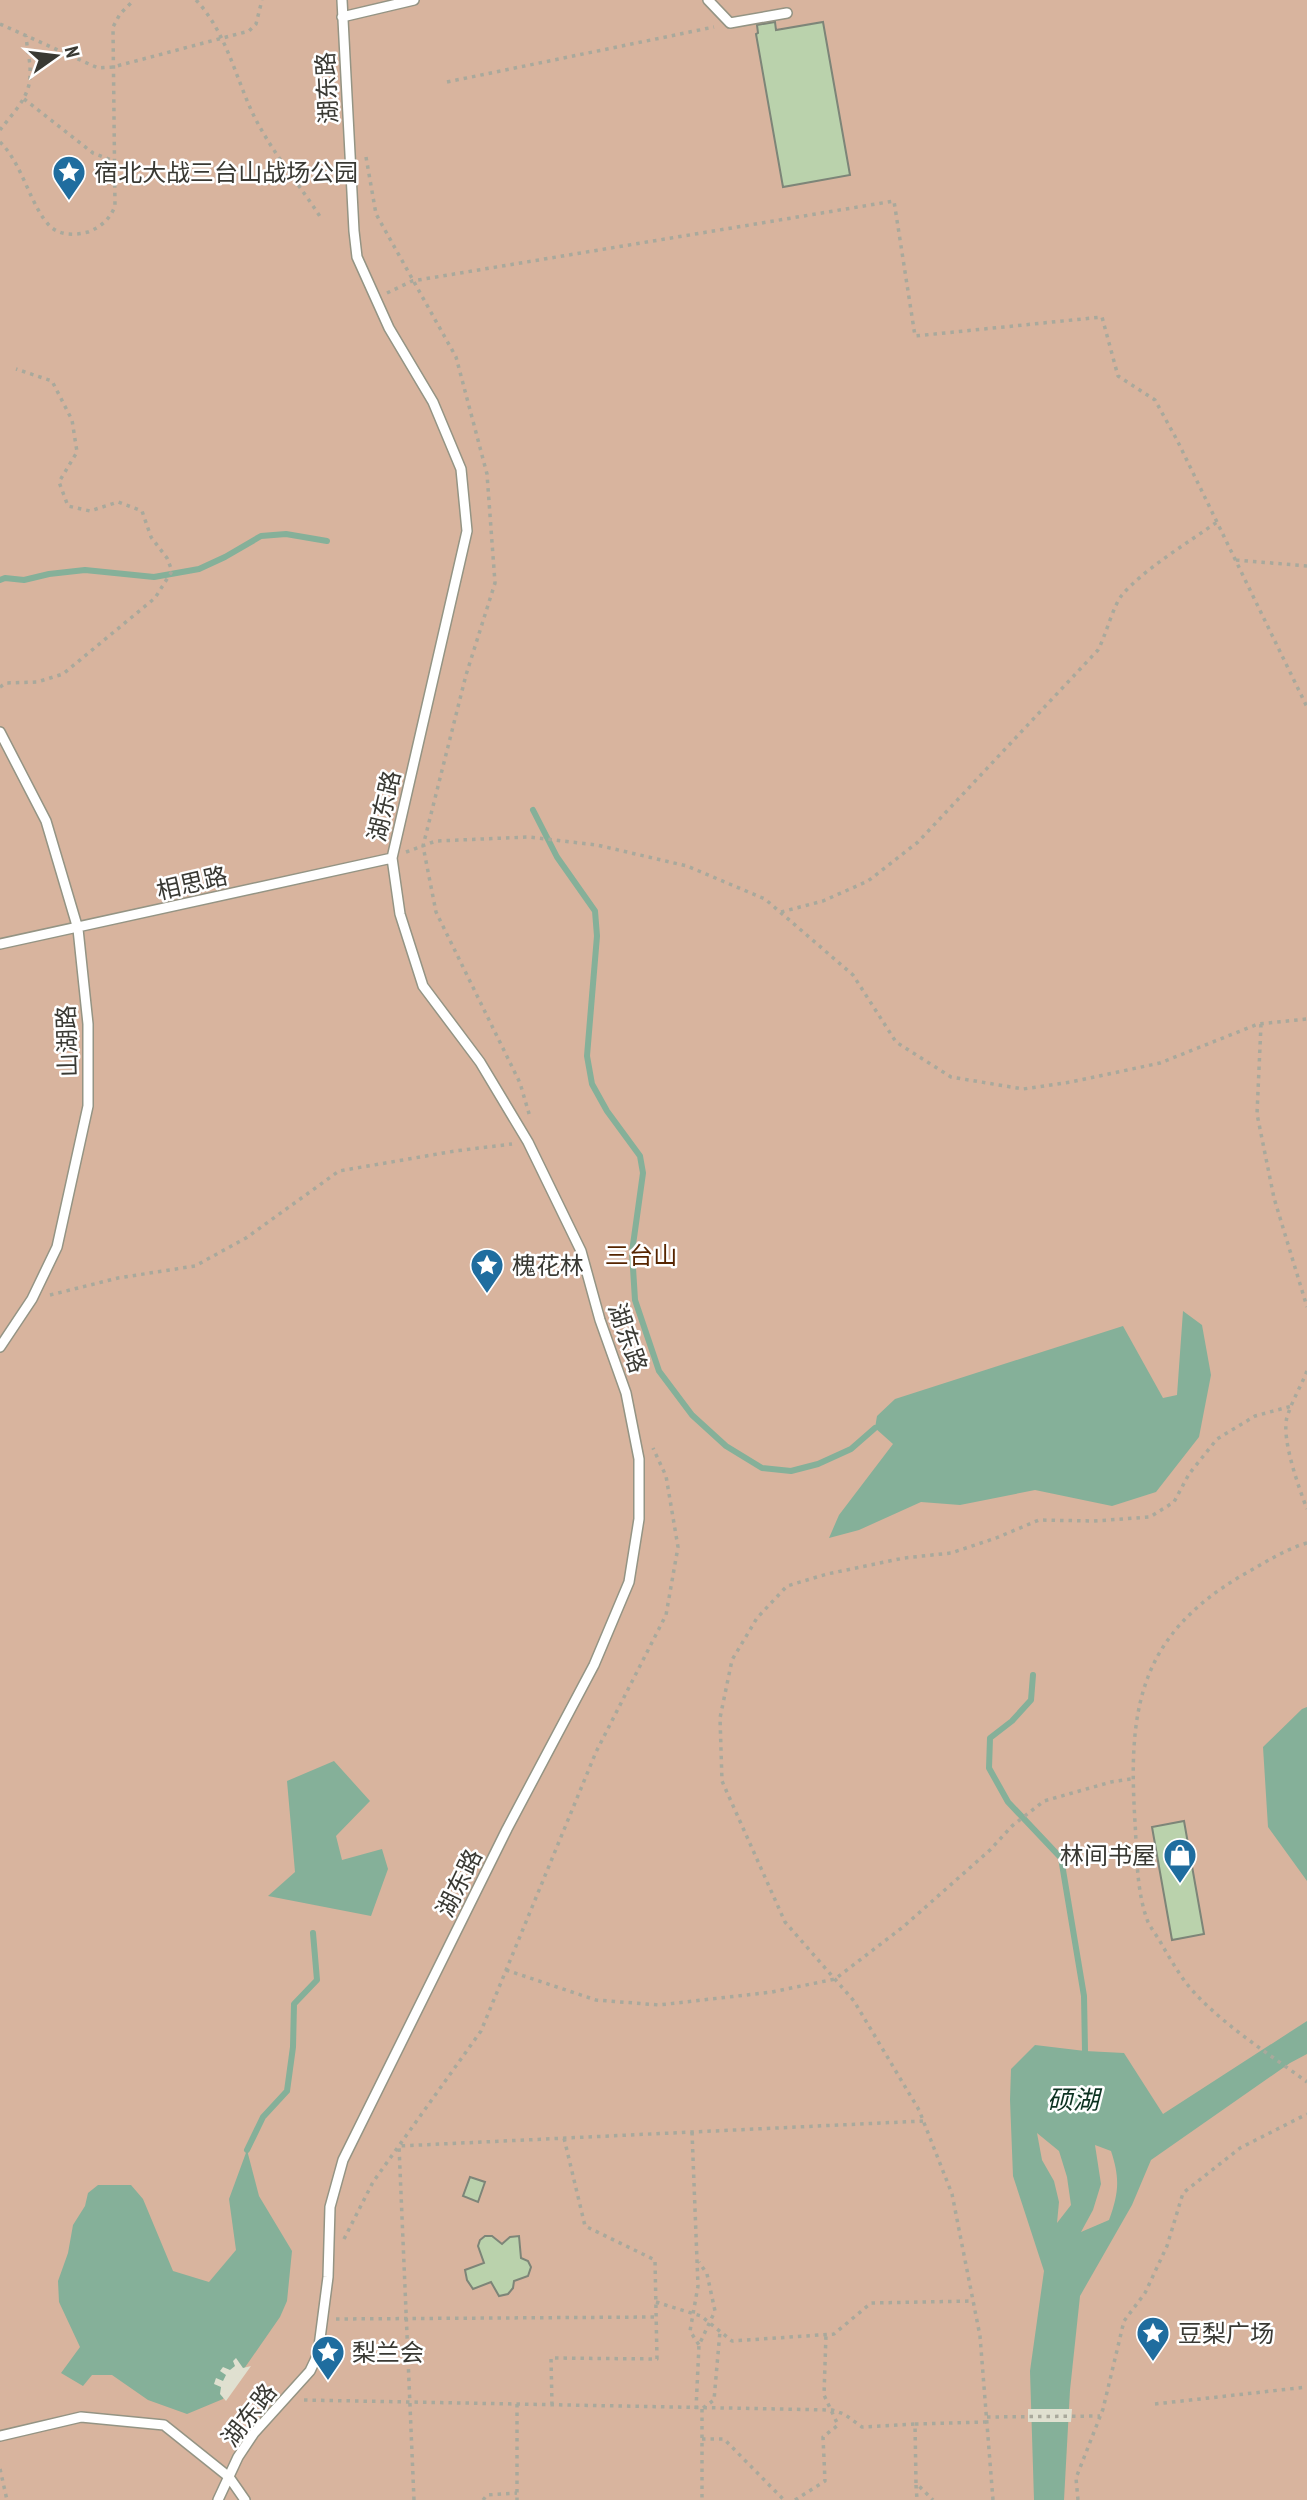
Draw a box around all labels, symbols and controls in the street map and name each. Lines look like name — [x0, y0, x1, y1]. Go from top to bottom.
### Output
north arrow — [21, 21, 91, 91]
text: N — [60, 44, 85, 60]
street label: 湖东路 — [310, 51, 344, 125]
place icon: 宿北大战三台山战场公园 — [50, 153, 88, 202]
place label: 宿北大战三台山战场公园 — [94, 157, 358, 188]
street label: 湖东路 — [361, 767, 407, 845]
street label: 相思路 — [153, 860, 231, 906]
street label: 山湖路 — [50, 1004, 84, 1078]
park label: 三台山 — [605, 1240, 677, 1271]
place icon: 槐花林 — [468, 1246, 506, 1295]
place label: 槐花林 — [512, 1250, 584, 1281]
street label: 湖东路 — [602, 1299, 654, 1377]
shop icon: 林间书屋 — [1161, 1836, 1199, 1885]
place label: 林间书屋 — [1060, 1840, 1156, 1871]
street label: 湖东路 — [429, 1844, 489, 1922]
water label: 硕湖 — [1047, 2083, 1103, 2116]
place icon: 豆梨广场 — [1134, 2314, 1172, 2363]
place label: 豆梨广场 — [1178, 2318, 1274, 2349]
place icon: 梨兰会 — [309, 2333, 347, 2382]
place label: 梨兰会 — [352, 2337, 424, 2368]
street label: 湖东路 — [215, 2377, 283, 2453]

